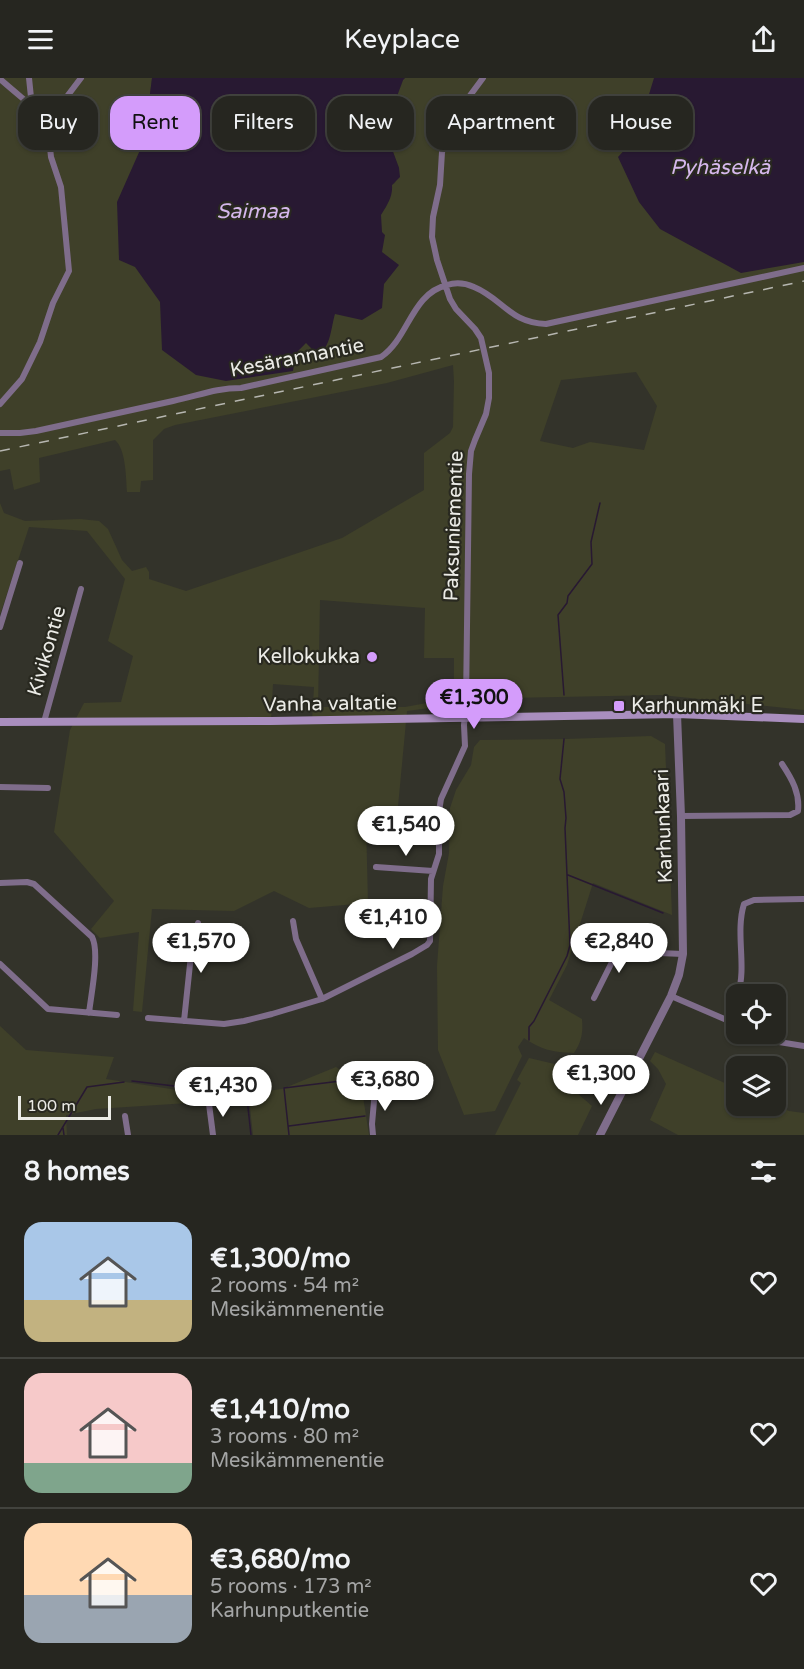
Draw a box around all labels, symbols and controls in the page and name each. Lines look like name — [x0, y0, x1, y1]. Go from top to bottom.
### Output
icon: menu — [24, 23, 57, 56]
text: Keyplace — [344, 23, 460, 56]
icon: share — [747, 23, 780, 56]
chip: Buy — [18, 96, 98, 150]
chip: Rent — [110, 96, 200, 150]
chip: Filters — [212, 96, 315, 150]
chip: New — [327, 96, 414, 150]
chip: Apartment — [426, 96, 576, 150]
chip: House — [588, 96, 693, 150]
water label: Pyhäselkä — [670, 155, 771, 180]
water label: Saimaa — [217, 199, 291, 224]
street label: Kesärannantie — [228, 333, 366, 383]
street label: Paksuniementie — [439, 450, 469, 602]
street label: Kivikontie — [23, 603, 71, 699]
place label: Kellokukka — [257, 645, 360, 669]
marker: Kellokukka — [365, 650, 379, 664]
pin: €1,300 — [425, 679, 523, 730]
text: €1,300 — [439, 686, 509, 710]
street label: Vanha valtatie — [263, 691, 397, 717]
place label: Karhunmäki E — [631, 694, 763, 718]
marker: Karhunmäki E — [612, 699, 626, 713]
street label: Karhunkaari — [650, 768, 678, 884]
pin: €1,540 — [357, 806, 455, 857]
text: €1,540 — [371, 813, 441, 837]
pin: €1,410 — [344, 899, 442, 950]
text: €1,410 — [359, 906, 427, 930]
pin: €1,570 — [152, 923, 250, 974]
pin: €2,840 — [570, 923, 668, 974]
text: €1,570 — [166, 930, 236, 954]
text: €2,840 — [585, 930, 653, 954]
map controls — [726, 984, 786, 1116]
button: locate — [726, 984, 786, 1044]
pin: €1,300 — [552, 1055, 650, 1106]
button: layers — [726, 1056, 786, 1116]
pin: €3,680 — [336, 1061, 434, 1112]
text: €1,300 — [566, 1062, 636, 1086]
pin: €1,430 — [174, 1067, 272, 1118]
text: €3,680 — [350, 1068, 420, 1092]
text: €1,430 — [189, 1074, 257, 1098]
scale bar — [18, 1093, 111, 1120]
text: 100 m — [27, 1096, 76, 1116]
icon: filters — [747, 1155, 780, 1188]
text: 8 homes — [24, 1156, 130, 1187]
text: €1,300/mo — [210, 1243, 351, 1274]
icon: home — [72, 1246, 144, 1318]
icon: heart — [747, 1266, 780, 1299]
text: 2 rooms · 54 m² — [210, 1274, 359, 1298]
text: Mesikämmenentie — [210, 1298, 384, 1322]
text: €1,410/mo — [210, 1394, 350, 1425]
icon: home — [72, 1397, 144, 1469]
icon: heart — [747, 1417, 780, 1450]
text: 3 rooms · 80 m² — [210, 1425, 359, 1449]
text: Mesikämmenentie — [210, 1449, 384, 1473]
text: €3,680/mo — [210, 1544, 351, 1575]
icon: home — [72, 1547, 144, 1619]
icon: heart — [747, 1567, 780, 1600]
text: 5 rooms · 173 m² — [210, 1575, 372, 1599]
text: Karhunputkentie — [210, 1599, 369, 1623]

